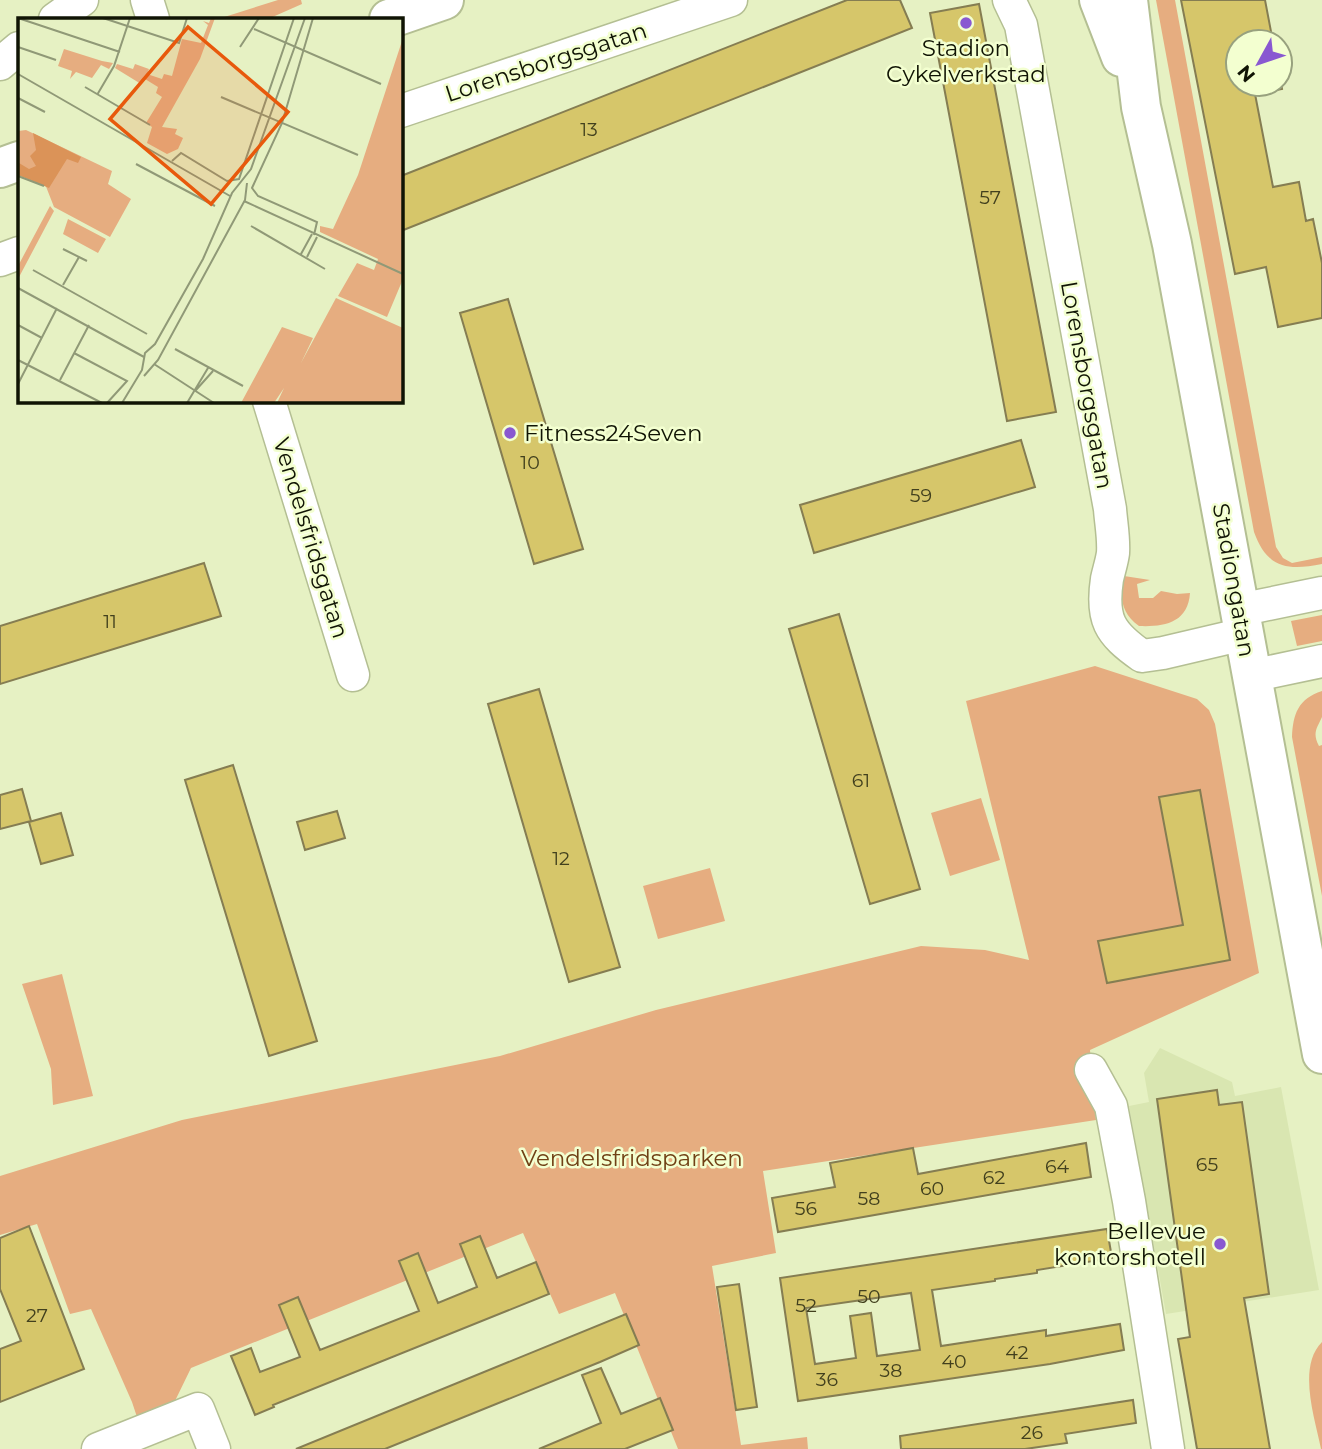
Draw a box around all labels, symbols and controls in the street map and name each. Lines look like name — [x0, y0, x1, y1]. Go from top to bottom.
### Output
marker: Stadion Cykelverkstad — [958, 15, 974, 31]
street label: Lorensborgsgatan — [442, 16, 650, 108]
inset map — [18, 18, 402, 402]
north arrow — [1224, 28, 1294, 98]
place label: Stadion Cykelverkstad — [886, 34, 1046, 88]
text: N — [1233, 60, 1260, 87]
house number: 13 — [580, 118, 598, 141]
house number: 57 — [979, 186, 1001, 209]
street label: Lorensborgsgatan — [1055, 279, 1119, 491]
place label: Fitness24Seven — [524, 419, 702, 447]
marker: Fitness24Seven — [502, 425, 518, 441]
street label: Vendelsfridsgatan — [267, 434, 355, 642]
house number: 10 — [520, 451, 540, 474]
house number: 59 — [910, 484, 932, 507]
street label: Stadiongatan — [1207, 501, 1261, 659]
house number: 11 — [103, 610, 117, 633]
house number: 61 — [852, 769, 870, 792]
house number: 12 — [552, 847, 570, 870]
park label: Vendelsfridsparken — [521, 1144, 743, 1172]
house number: 65 — [1196, 1153, 1218, 1176]
house number: 64 — [1045, 1155, 1070, 1178]
house number: 62 — [983, 1166, 1005, 1189]
house number: 60 — [920, 1177, 944, 1200]
house number: 58 — [858, 1187, 880, 1210]
house number: 56 — [795, 1197, 817, 1220]
place label: Bellevue kontorshotell — [1054, 1217, 1206, 1271]
marker: Bellevue kontorshotell — [1212, 1236, 1228, 1252]
house number: 50 — [857, 1285, 881, 1308]
house number: 52 — [795, 1294, 817, 1317]
house number: 27 — [26, 1304, 48, 1327]
house number: 42 — [1005, 1341, 1029, 1364]
house number: 40 — [941, 1350, 967, 1373]
house number: 38 — [880, 1359, 902, 1382]
house number: 36 — [816, 1368, 838, 1391]
house number: 26 — [1021, 1421, 1043, 1444]

